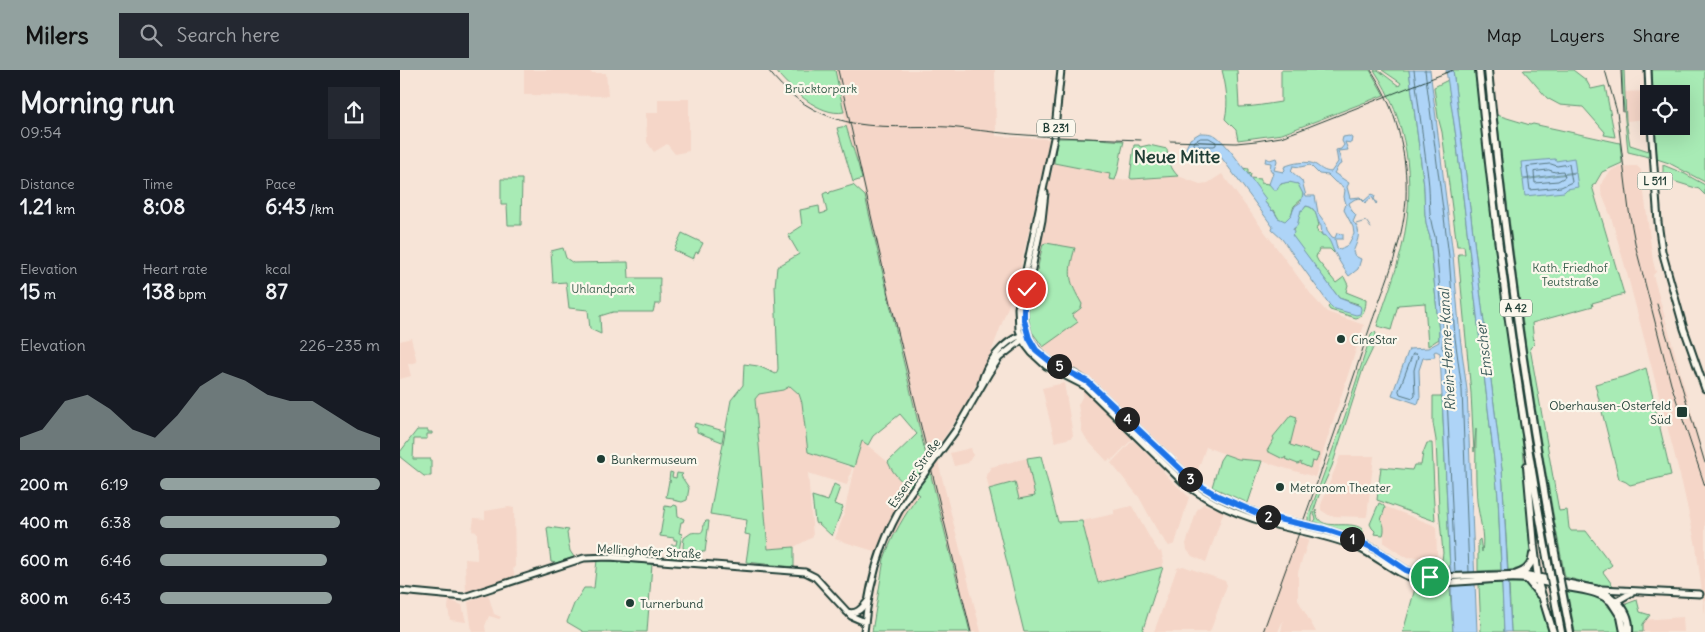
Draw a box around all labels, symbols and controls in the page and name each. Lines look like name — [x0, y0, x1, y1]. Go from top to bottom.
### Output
search box — [119, 13, 469, 58]
text: Milers — [25, 20, 89, 50]
icon: search — [137, 21, 165, 49]
text: Search here — [177, 23, 280, 47]
text: Map — [1486, 24, 1521, 47]
text: Layers — [1549, 24, 1605, 47]
text: Share — [1633, 24, 1680, 47]
park label: Brücktorpark — [785, 81, 857, 96]
text: Morning run — [20, 85, 175, 121]
map controls — [1640, 85, 1690, 135]
button: locate — [1640, 85, 1690, 135]
button: share — [328, 87, 380, 139]
road number: B 231 — [1037, 119, 1075, 136]
text: 09:54 — [20, 122, 62, 142]
district label: Neue Mitte — [1134, 145, 1221, 168]
road number: L 511 — [1638, 172, 1672, 190]
text: Distance — [20, 175, 75, 193]
text: Time — [143, 175, 173, 193]
text: Pace — [265, 175, 296, 193]
text: 1.21 — [20, 193, 53, 220]
text: 8:08 — [143, 193, 185, 220]
text: 6:43 — [265, 193, 306, 220]
text: km — [53, 200, 75, 218]
text: /km — [306, 200, 334, 218]
text: Elevation — [20, 260, 77, 278]
text: Heart rate — [143, 260, 208, 278]
text: kcal — [265, 260, 291, 278]
park label: Kath. Friedhof Teutstraße — [1532, 260, 1609, 289]
pin — [1006, 268, 1048, 310]
icon: check — [1013, 275, 1041, 303]
text: 15 — [20, 278, 40, 305]
text: 138 — [143, 278, 175, 305]
text: 87 — [265, 278, 288, 305]
park label: Uhlandpark — [571, 281, 635, 296]
text: m — [40, 285, 56, 303]
text: bpm — [175, 285, 206, 303]
water label: Rhein-Herne-Kanal — [1435, 287, 1459, 412]
road number: A 42 — [1500, 300, 1532, 317]
water label: Emscher — [1471, 319, 1496, 379]
place label: CineStar — [1351, 332, 1397, 347]
marker: CineStar — [1335, 333, 1347, 345]
text: Elevation — [20, 335, 86, 355]
text: 226–235 m — [299, 335, 380, 355]
pin: 5 — [1046, 354, 1072, 378]
text: 5 — [1055, 357, 1064, 375]
place label: Oberhausen-Osterfeld Süd — [1549, 398, 1671, 427]
marker: Oberhausen-Osterfeld Süd — [1675, 405, 1689, 419]
pin: 4 — [1114, 406, 1140, 432]
text: 4 — [1123, 410, 1132, 428]
street label: Essener Straße — [885, 436, 943, 510]
place label: Bunkermuseum — [611, 452, 698, 467]
marker: Bunkermuseum — [595, 453, 607, 465]
pin: 3 — [1178, 466, 1202, 492]
text: 3 — [1187, 470, 1194, 488]
text: 200 m — [20, 474, 68, 494]
text: 6:19 — [100, 474, 128, 494]
place label: Metronom Theater — [1290, 480, 1391, 495]
marker: Metronom Theater — [1274, 481, 1286, 493]
pin: 2 — [1256, 504, 1280, 530]
text: 2 — [1265, 508, 1272, 526]
text: 400 m — [20, 512, 68, 532]
text: 6:38 — [100, 512, 131, 532]
pin: 1 — [1340, 526, 1364, 552]
text: 1 — [1350, 530, 1355, 548]
street label: Mellinghofer Straße — [596, 541, 702, 561]
text: 600 m — [20, 550, 68, 570]
text: 6:46 — [100, 550, 131, 570]
pin — [1409, 556, 1451, 598]
icon: arrive — [1416, 563, 1444, 591]
text: 800 m — [20, 588, 68, 608]
text: 6:43 — [100, 588, 131, 608]
place label: Turnerbund — [640, 596, 703, 611]
marker: Turnerbund — [624, 597, 636, 609]

